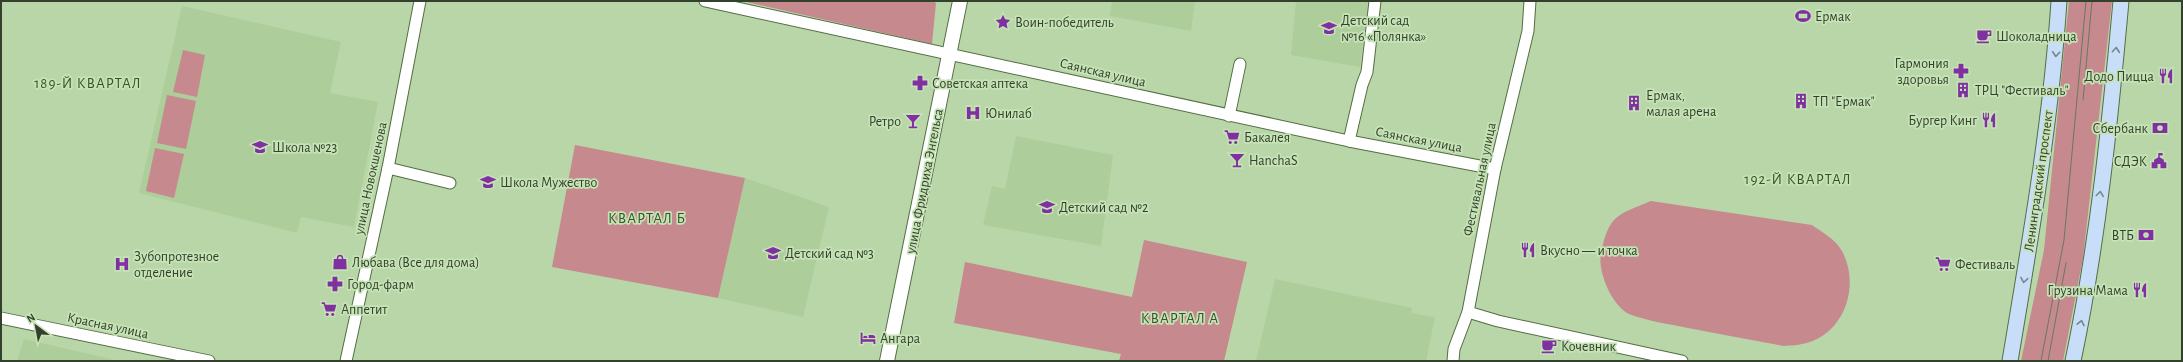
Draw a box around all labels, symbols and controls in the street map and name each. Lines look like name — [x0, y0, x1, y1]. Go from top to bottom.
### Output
sports icon: Ермак — [1794, 7, 1812, 25]
place label: Ермак — [1815, 10, 1851, 24]
place icon: Воин-победитель — [994, 13, 1012, 31]
place label: Детский сад №16 «Полянка» — [1341, 14, 1426, 44]
place label: Воин-победитель — [1015, 16, 1114, 30]
school or university icon: Детский сад №16 «Полянка» — [1320, 19, 1338, 37]
cafe icon: Шоколадница — [1975, 27, 1993, 45]
place label: Шоколадница — [1996, 30, 2077, 44]
one-way arrow — [2112, 47, 2121, 53]
one-way arrow — [2051, 51, 2060, 57]
street label: Саянская улица — [1058, 56, 1148, 90]
place label: Гармония здоровья — [1894, 57, 1949, 87]
pharmacy icon: Гармония здоровья — [1952, 62, 1970, 80]
restaurant icon: Додо Пицца — [2157, 67, 2175, 85]
place label: Додо Пицца — [2084, 70, 2155, 84]
pharmacy icon: Советская аптека — [911, 74, 929, 92]
district label: 189-Й КВАРТАЛ — [34, 76, 142, 91]
place label: Советская аптека — [932, 77, 1029, 91]
building icon: ТРЦ "Фестиваль" — [1954, 81, 1972, 99]
place label: ТРЦ "Фестиваль" — [1975, 84, 2069, 98]
place label: Ермак, малая арена — [1646, 89, 1717, 119]
building icon: ТП "Ермак" — [1792, 92, 1810, 110]
building icon: Ермак, малая арена — [1625, 94, 1643, 112]
place label: ТП "Ермак" — [1813, 95, 1875, 109]
hospital icon: Юнилаб — [964, 104, 982, 122]
street label: улица Фридриха Энгельса — [904, 107, 946, 256]
place label: Юнилаб — [985, 107, 1032, 121]
street label: Ленинградский проспект — [2022, 109, 2056, 253]
restaurant icon: Бургер Кинг — [1980, 111, 1998, 129]
bar icon: Ретро — [904, 112, 922, 130]
place label: Бургер Кинг — [1908, 114, 1977, 128]
place label: Ретро — [869, 115, 901, 129]
bank icon: Сбербанк — [2151, 119, 2169, 137]
street label: улица Новокшенова — [352, 120, 390, 237]
street label: Фестивальная улица — [1461, 121, 1499, 237]
place label: Сбербанк — [2093, 122, 2149, 136]
street label: Саянская улица — [1374, 125, 1464, 155]
supermarket icon: Бакалея — [1223, 128, 1241, 146]
place label: Бакалея — [1244, 131, 1290, 145]
school or university icon: Школа №23 — [251, 138, 269, 156]
place label: Школа №23 — [272, 141, 338, 155]
bar icon: HanchaS — [1228, 151, 1246, 169]
public building icon: СДЭК — [2150, 152, 2168, 170]
place label: HanchaS — [1249, 154, 1298, 168]
place label: СДЭК — [2114, 155, 2147, 169]
district label: 192-Й КВАРТАЛ — [1744, 172, 1852, 187]
school or university icon: Школа Мужество — [479, 173, 497, 191]
place label: Школа Мужество — [500, 176, 598, 190]
one-way arrow — [2095, 191, 2104, 197]
school or university icon: Детский сад №2 — [1038, 198, 1056, 216]
place label: Детский сад №2 — [1059, 201, 1148, 215]
district label: КВАРТАЛ Б — [608, 211, 686, 226]
bank icon: ВТБ — [2137, 226, 2155, 244]
place label: ВТБ — [2111, 229, 2134, 243]
restaurant icon: Вкусно — и точка — [1519, 241, 1537, 259]
school or university icon: Детский сад №3 — [764, 244, 782, 262]
place label: Вкусно — и точка — [1540, 244, 1638, 258]
place label: Детский сад №3 — [785, 247, 874, 261]
place label: Зубопротезное отделение — [134, 250, 219, 280]
shop icon: Любава (Все для дома) — [331, 253, 349, 271]
hospital icon: Зубопротезное отделение — [113, 255, 131, 273]
supermarket icon: Фестиваль — [1934, 255, 1952, 273]
place label: Любава (Все для дома) — [352, 256, 480, 270]
place label: Фестиваль — [1955, 258, 2015, 272]
pharmacy icon: Город-фарм — [326, 275, 344, 293]
one-way arrow — [2020, 276, 2028, 283]
place label: Город-фарм — [347, 278, 414, 292]
restaurant icon: Грузина Мама — [2131, 281, 2149, 299]
place label: Грузина Мама — [2047, 284, 2129, 298]
supermarket icon: Аппетит — [320, 300, 338, 318]
place label: Аппетит — [341, 303, 388, 317]
north arrow — [16, 306, 56, 346]
text: N — [25, 311, 37, 325]
street label: Красная улица — [66, 311, 150, 342]
district label: КВАРТАЛ А — [1141, 311, 1219, 326]
one-way arrow — [2076, 320, 2085, 326]
hotel icon: Ангара — [859, 329, 877, 347]
place label: Ангара — [880, 332, 921, 346]
cafe icon: Кочевник — [1540, 337, 1558, 355]
place label: Кочевник — [1561, 340, 1616, 354]

